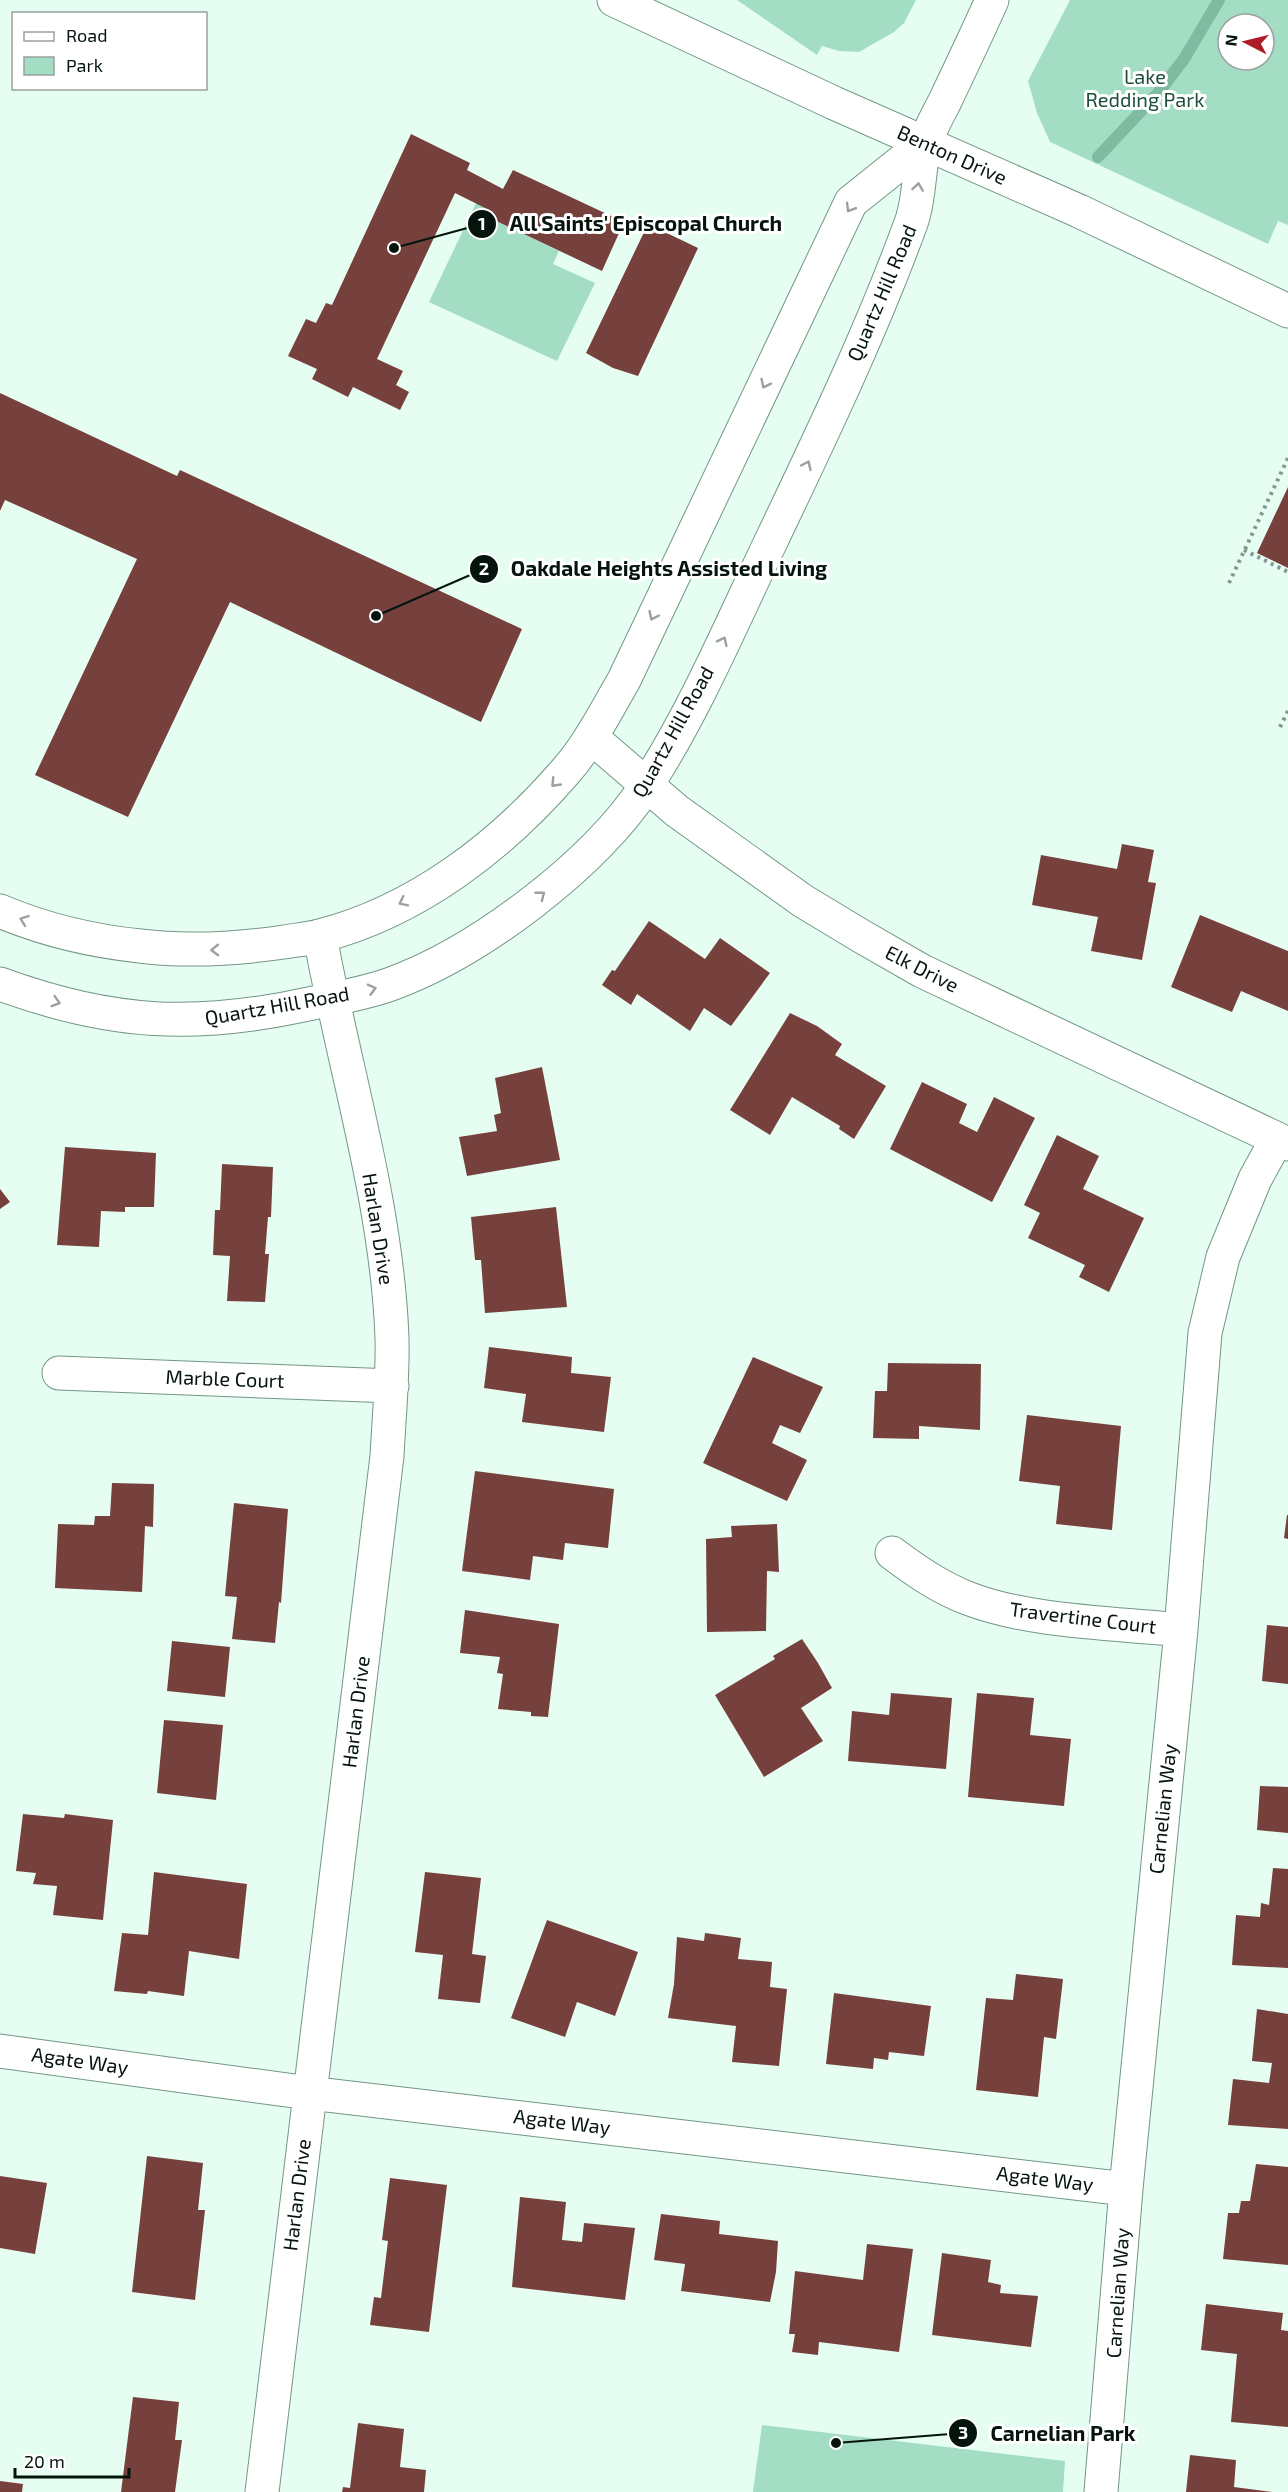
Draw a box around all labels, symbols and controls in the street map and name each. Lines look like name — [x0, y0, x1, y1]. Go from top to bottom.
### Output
legend — [12, 12, 207, 90]
north arrow — [1216, 12, 1276, 72]
text: Road — [66, 24, 107, 46]
text: N — [1220, 33, 1241, 47]
text: Park — [66, 54, 103, 76]
park label: Lake Redding Park — [1085, 64, 1205, 111]
street label: Benton Drive — [894, 119, 1011, 189]
one-way arrow — [911, 183, 924, 193]
one-way arrow — [845, 202, 857, 212]
callout: All Saints' Episcopal Church — [467, 205, 795, 244]
text: All Saints' Episcopal Church — [510, 210, 782, 235]
text: 1 — [478, 212, 486, 234]
street label: Quartz Hill Road — [841, 221, 921, 365]
one-way arrow — [760, 377, 772, 388]
one-way arrow — [800, 460, 812, 471]
callout: Oakdale Heights Assisted Living — [469, 549, 840, 588]
text: Oakdale Heights Assisted Living — [511, 555, 827, 580]
text: 2 — [479, 557, 489, 579]
one-way arrow — [649, 610, 661, 621]
one-way arrow — [715, 636, 727, 647]
street label: Quartz Hill Road — [626, 662, 718, 801]
one-way arrow — [551, 776, 562, 786]
one-way arrow — [534, 891, 545, 902]
one-way arrow — [398, 895, 409, 907]
one-way arrow — [19, 915, 29, 928]
street label: Elk Drive — [882, 939, 963, 997]
one-way arrow — [211, 943, 220, 956]
street label: Quartz Hill Road — [203, 980, 351, 1030]
one-way arrow — [366, 984, 376, 996]
one-way arrow — [50, 995, 60, 1007]
street label: Harlan Drive — [358, 1171, 400, 1286]
street label: Marble Court — [165, 1364, 285, 1392]
street label: Travertine Court — [1009, 1596, 1158, 1638]
street label: Harlan Drive — [336, 1654, 374, 1769]
street label: Carnelian Way — [1143, 1742, 1181, 1875]
street label: Agate Way — [30, 2041, 130, 2079]
street label: Agate Way — [512, 2103, 612, 2139]
street label: Harlan Drive — [277, 2137, 315, 2252]
street label: Agate Way — [995, 2160, 1095, 2196]
street label: Carnelian Way — [1100, 2226, 1134, 2359]
callout: Carnelian Park — [948, 2414, 1147, 2453]
text: Carnelian Park — [990, 2420, 1136, 2445]
text: 3 — [958, 2421, 968, 2443]
scale bar — [15, 2441, 129, 2479]
text: 20 m — [24, 2450, 65, 2472]

